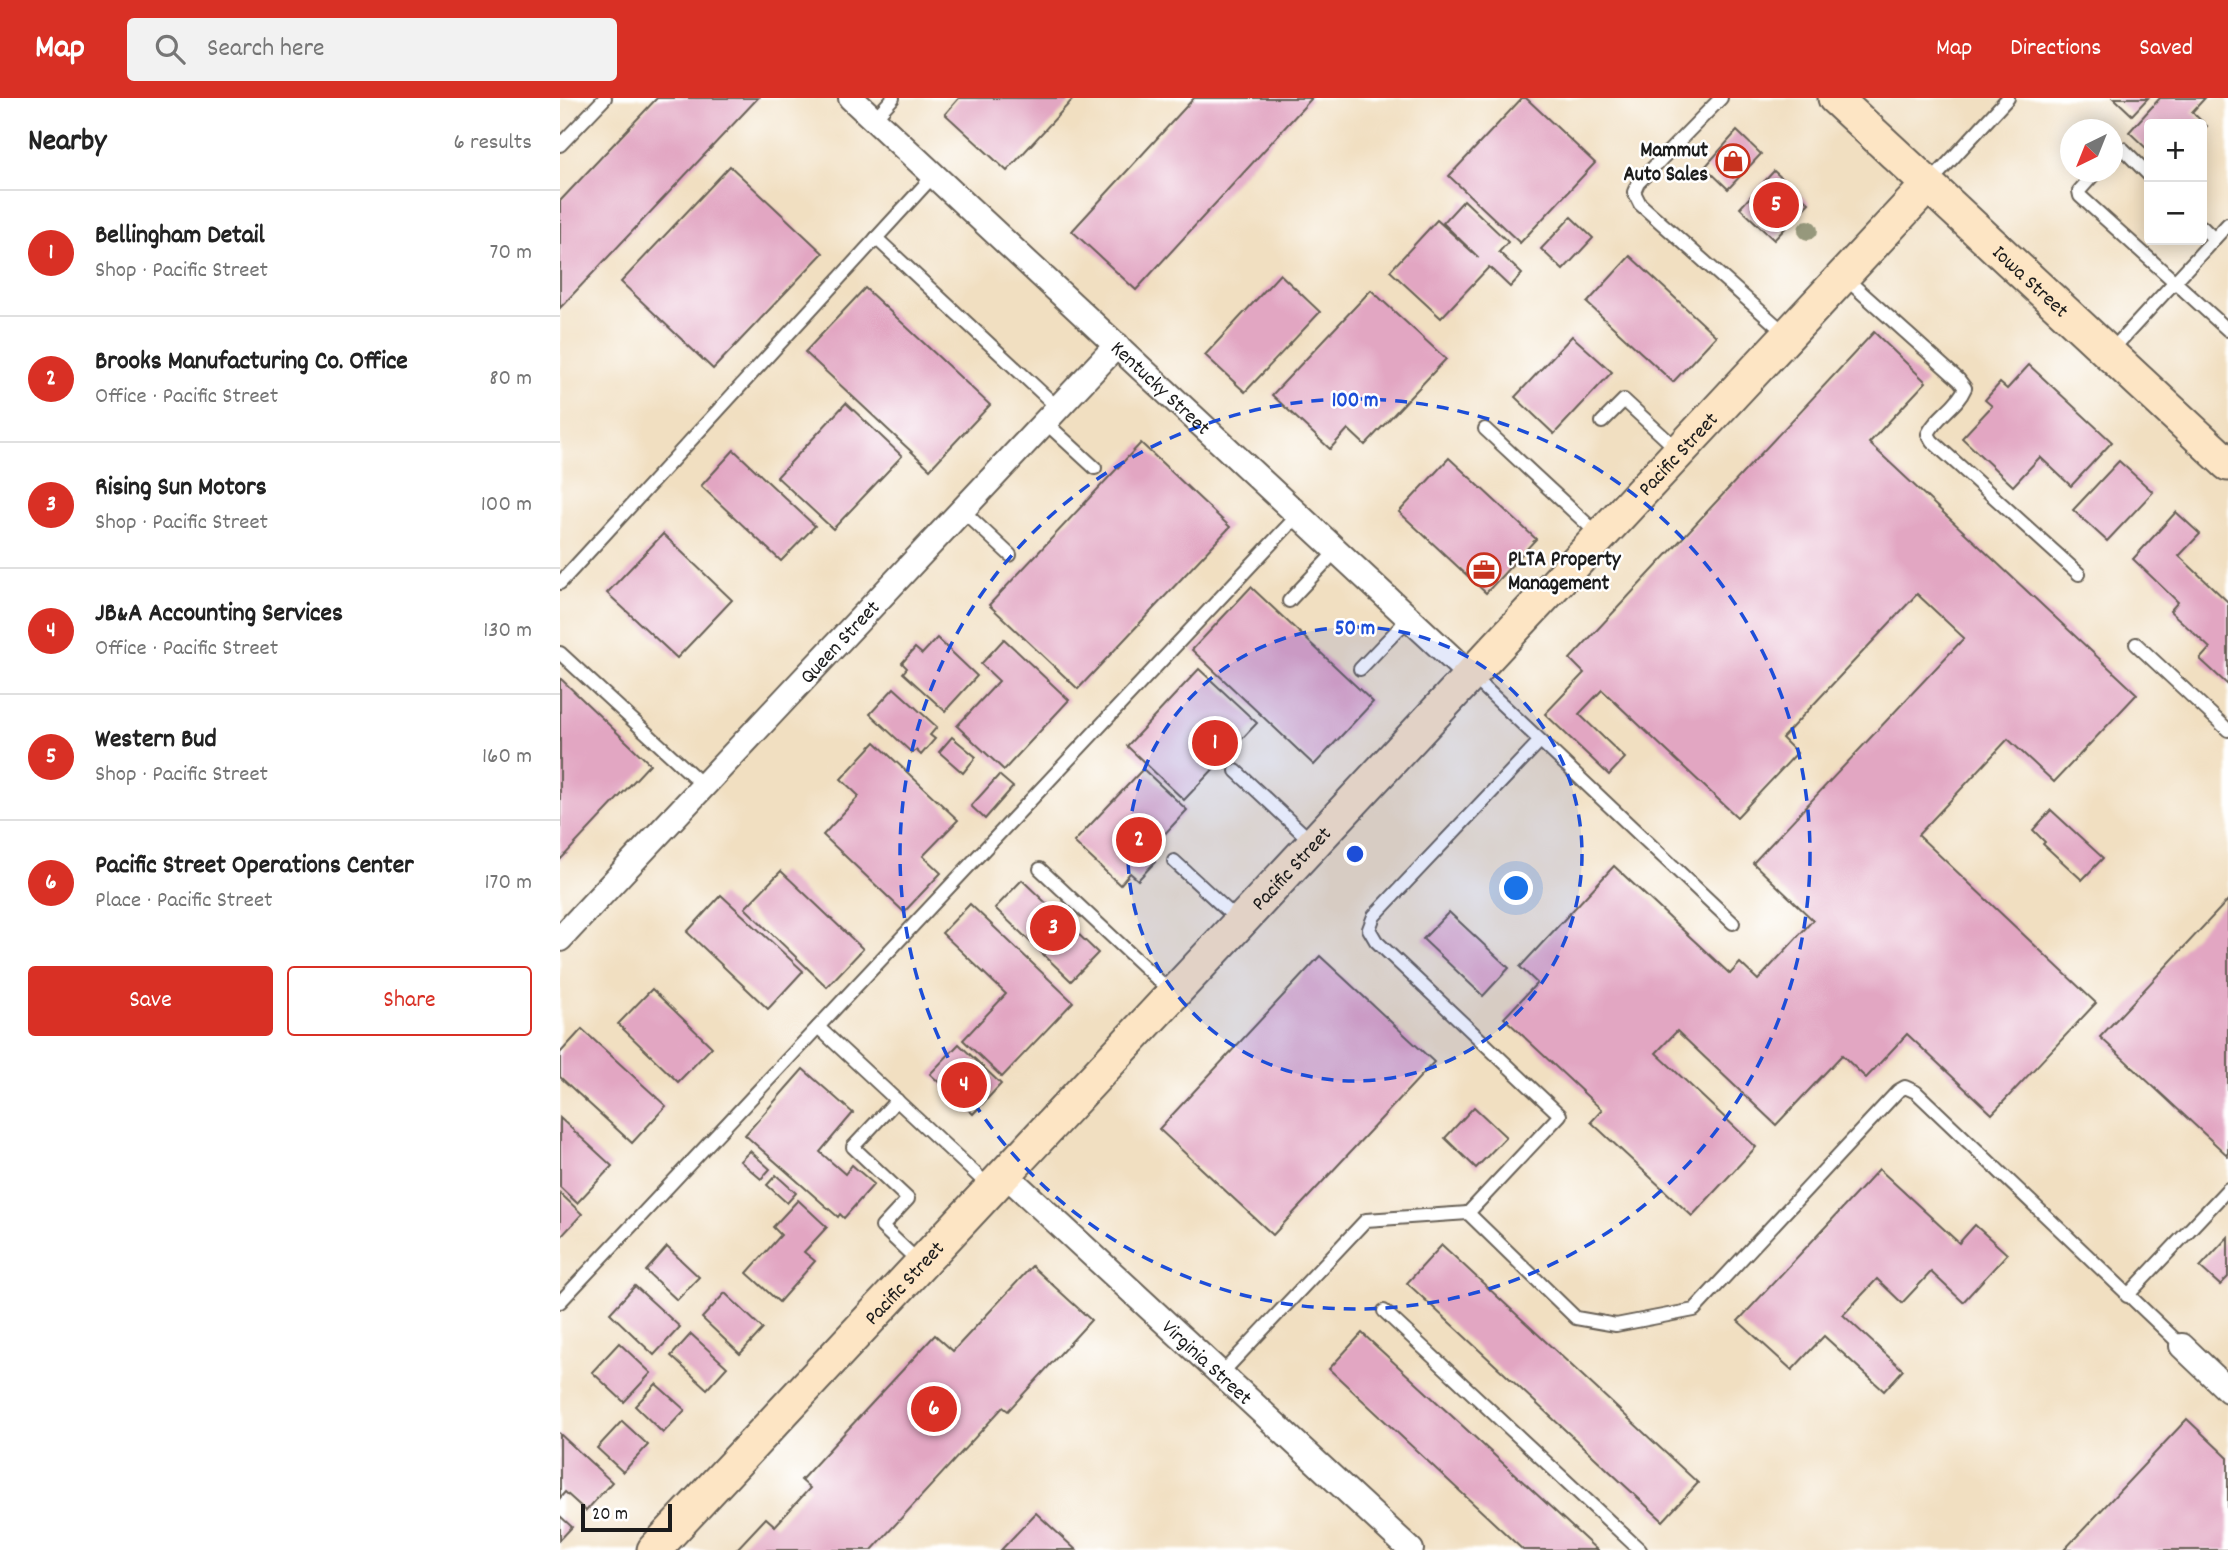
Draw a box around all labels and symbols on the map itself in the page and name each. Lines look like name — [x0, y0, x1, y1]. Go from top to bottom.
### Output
north arrow — [2060, 119, 2123, 182]
place label: Mammut Auto Sales — [1623, 137, 1708, 191]
shop icon: Mammut Auto Sales — [1714, 142, 1752, 180]
pin: 5 — [1753, 179, 1799, 231]
street label: Iowa Street — [1984, 239, 2074, 326]
street label: Kentucky Street — [1102, 335, 1216, 444]
text: 100 m — [1332, 387, 1378, 417]
street label: Pacific Street — [1633, 406, 1727, 504]
place label: PLTA Property Management — [1508, 546, 1622, 600]
office icon: PLTA Property Management — [1465, 551, 1503, 589]
street label: Queen Street — [794, 595, 888, 692]
text: 50 m — [1335, 615, 1375, 645]
pin: 1 — [1192, 717, 1238, 769]
pin: 2 — [1116, 814, 1162, 866]
street label: Pacific Street — [1246, 821, 1340, 919]
centre of rings — [1343, 842, 1367, 866]
your location — [1499, 871, 1533, 905]
pin: 3 — [1030, 902, 1076, 954]
pin: 4 — [941, 1059, 987, 1111]
street label: Pacific Street — [859, 1235, 953, 1333]
street label: Virginia Street — [1153, 1314, 1258, 1414]
pin: 6 — [911, 1383, 957, 1435]
scale bar — [581, 1501, 672, 1533]

